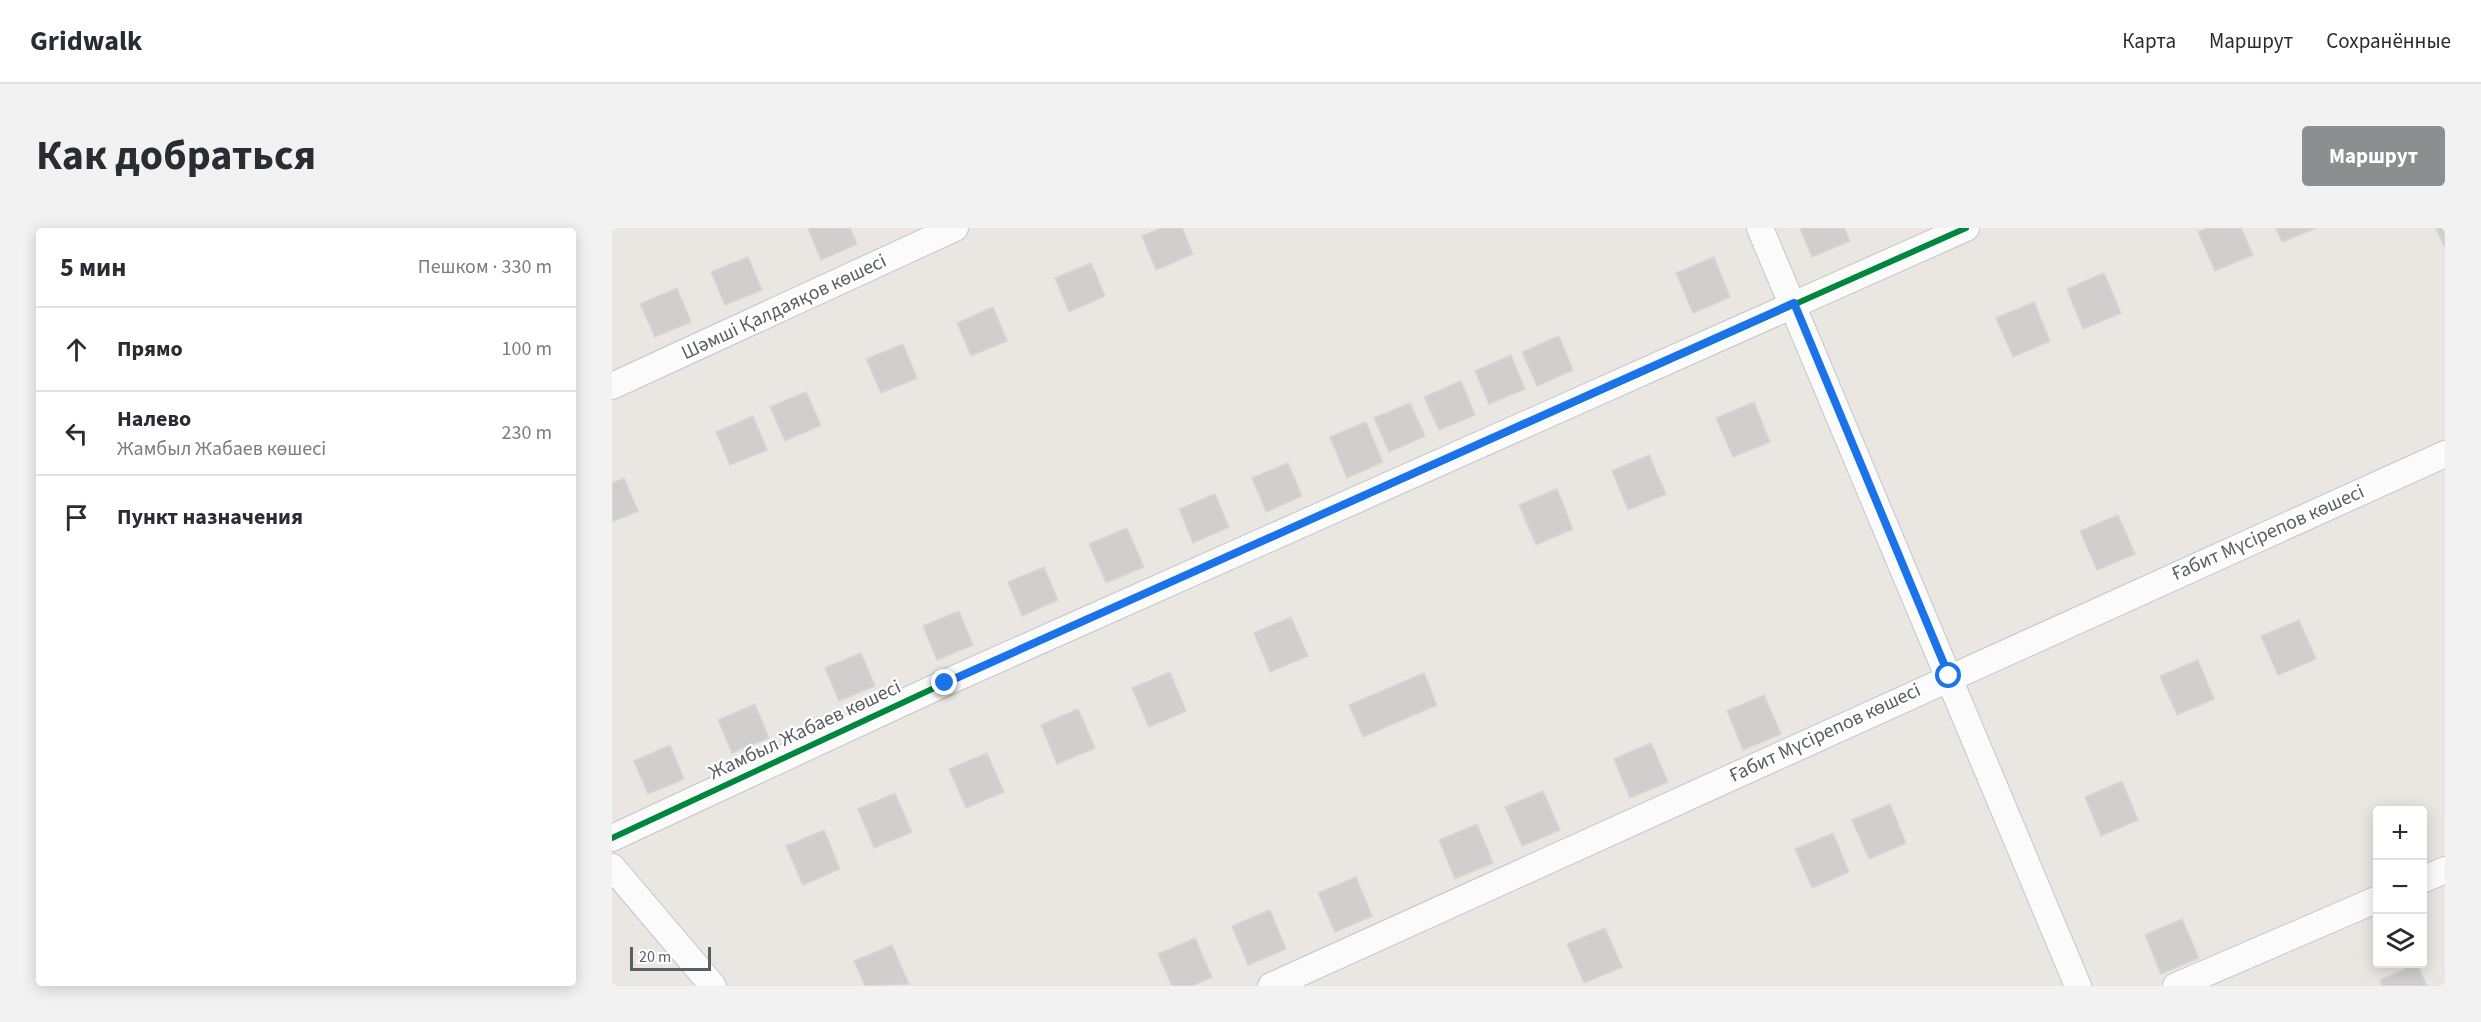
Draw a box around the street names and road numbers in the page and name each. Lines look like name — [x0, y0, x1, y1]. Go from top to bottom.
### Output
street label: Шәмші Қалдаяқов көшесі — [677, 247, 891, 367]
street label: Ғабит Мүсірепов көшесі — [2167, 478, 2369, 588]
street label: Жамбыл Жабаев көшесі — [704, 673, 906, 787]
street label: Ғабит Мүсірепов көшесі — [1725, 676, 1925, 790]

